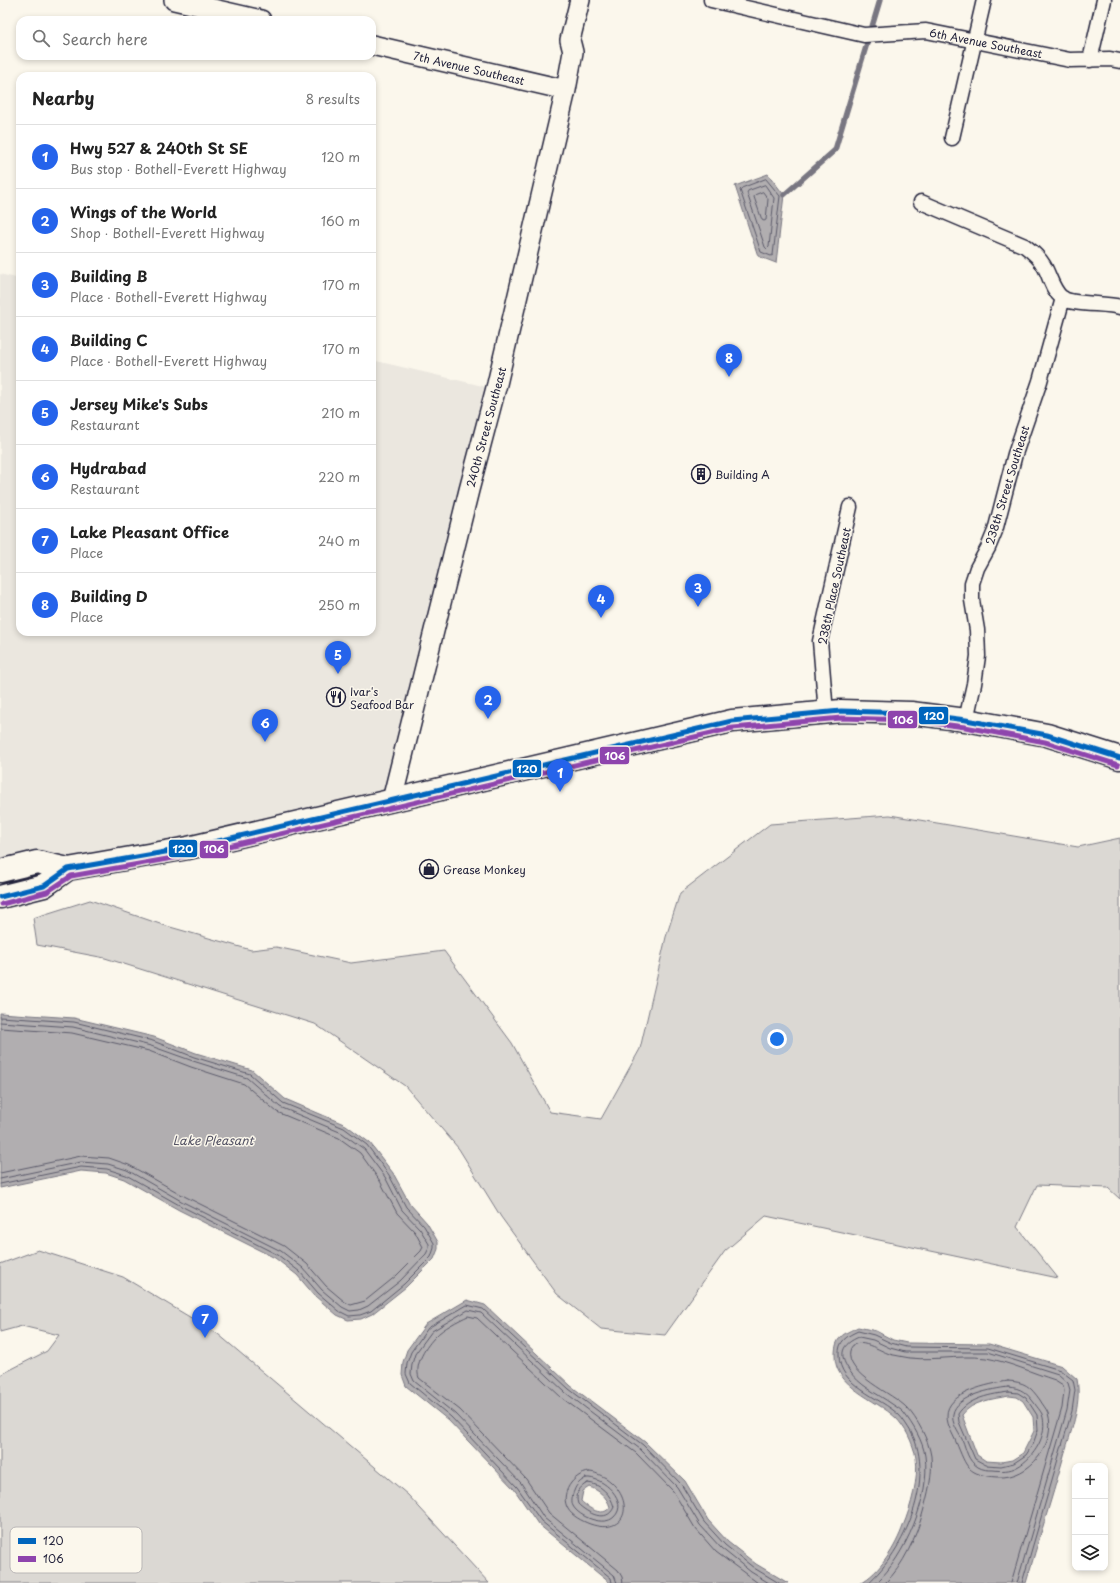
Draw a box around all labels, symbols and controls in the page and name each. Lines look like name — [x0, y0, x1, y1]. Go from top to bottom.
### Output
search box — [16, 16, 376, 60]
street label: 6th Avenue Southeast — [928, 24, 1044, 62]
icon: search — [30, 27, 52, 49]
text: Search here — [62, 27, 148, 50]
street label: 7th Avenue Southeast — [412, 47, 527, 89]
text: Nearby — [32, 85, 94, 111]
text: 8 results — [306, 89, 360, 108]
text: Hwy 527 & 240th St SE — [70, 136, 248, 159]
text: 1 — [42, 147, 48, 166]
text: 120 m — [321, 147, 360, 166]
text: Bus stop · Bothell-Everett Highway — [70, 159, 287, 178]
text: Wings of the World — [70, 200, 217, 223]
text: 2 — [40, 211, 50, 230]
text: 160 m — [321, 211, 360, 230]
text: Shop · Bothell-Everett Highway — [70, 223, 265, 242]
text: Building B — [70, 264, 148, 287]
text: 3 — [41, 275, 49, 294]
text: 170 m — [322, 275, 360, 294]
text: Place · Bothell-Everett Highway — [70, 287, 267, 306]
text: Building C — [70, 328, 148, 351]
text: 4 — [41, 339, 49, 358]
text: 170 m — [322, 339, 360, 358]
pin: 8 — [716, 344, 742, 377]
text: Place · Bothell-Everett Highway — [70, 351, 267, 370]
street label: 240th Street Southeast — [462, 364, 510, 489]
text: Jersey Mike's Subs — [70, 392, 208, 415]
text: 5 — [41, 403, 49, 422]
text: 210 m — [321, 403, 360, 422]
text: Restaurant — [70, 415, 140, 434]
street label: 238th Street Southeast — [981, 423, 1033, 547]
text: Hydrabad — [70, 456, 146, 479]
building icon: Building A — [690, 463, 712, 485]
place label: Building A — [715, 466, 770, 483]
text: 6 — [40, 467, 50, 486]
text: 220 m — [318, 467, 360, 486]
text: Restaurant — [70, 479, 140, 498]
text: Lake Pleasant Office — [70, 520, 229, 543]
street label: 238th Place Southeast — [813, 525, 855, 646]
text: 7 — [41, 531, 49, 550]
text: 240 m — [318, 531, 360, 550]
text: Place — [70, 543, 103, 562]
pin: 3 — [685, 574, 711, 607]
text: Building D — [70, 584, 148, 607]
pin: 4 — [588, 585, 614, 618]
text: 8 — [41, 595, 49, 614]
text: 250 m — [318, 595, 360, 614]
text: Place — [70, 607, 103, 626]
pin: 5 — [325, 641, 351, 674]
place label: Ivar's Seafood Bar — [350, 683, 414, 713]
restaurant icon: Ivar's Seafood Bar — [325, 686, 347, 708]
pin: 2 — [475, 686, 501, 719]
line badge: 120 — [918, 706, 949, 725]
text: 120 — [923, 707, 945, 724]
pin: 6 — [252, 709, 278, 742]
line badge: 106 — [887, 710, 918, 729]
text: 106 — [892, 711, 914, 728]
line badge: 106 — [599, 746, 630, 765]
text: 106 — [604, 747, 626, 764]
line badge: 120 — [512, 759, 542, 778]
pin: 1 — [547, 759, 573, 792]
text: 120 — [516, 760, 538, 777]
line badge: 120 — [168, 839, 198, 858]
text: 120 — [172, 840, 194, 857]
line badge: 106 — [199, 840, 229, 859]
text: 106 — [203, 840, 225, 857]
shop icon: Grease Monkey — [418, 858, 440, 880]
place label: Grease Monkey — [443, 861, 526, 878]
your location — [767, 1029, 787, 1049]
water label: Lake Pleasant — [173, 1131, 255, 1149]
pin: 7 — [192, 1305, 218, 1338]
map controls — [1072, 1463, 1108, 1571]
button: + — [1072, 1463, 1108, 1499]
button: − — [1072, 1499, 1108, 1535]
legend — [10, 1527, 142, 1573]
text: 120 — [43, 1532, 64, 1549]
button: layers — [1072, 1535, 1108, 1571]
text: 106 — [43, 1550, 64, 1567]

